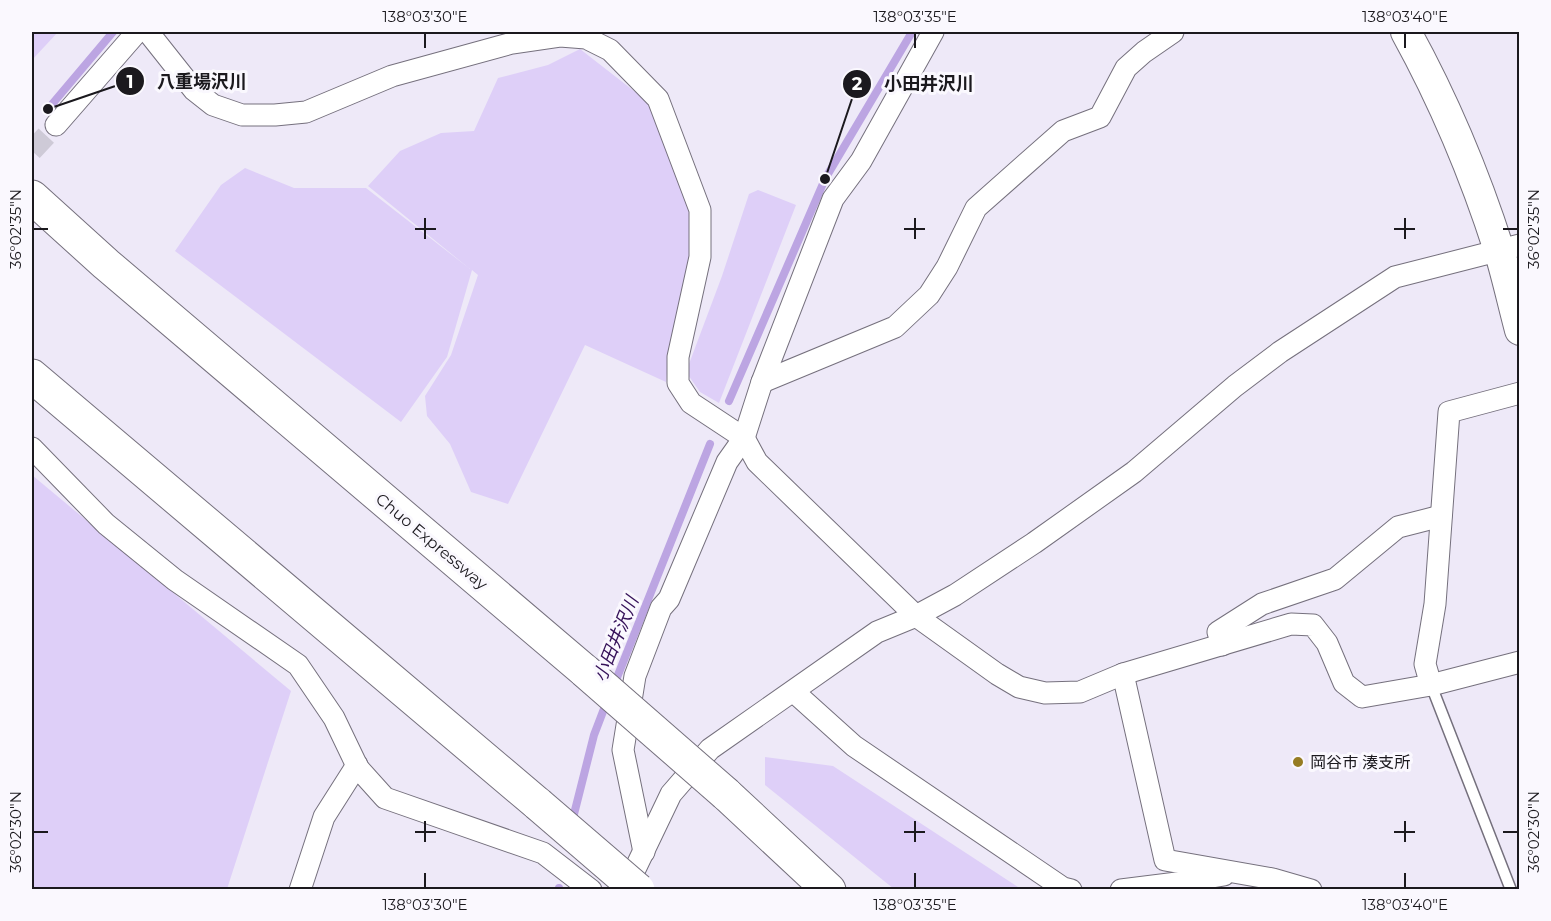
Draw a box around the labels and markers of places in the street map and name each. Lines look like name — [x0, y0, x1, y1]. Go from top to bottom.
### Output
callout: 八重場沢川 — [115, 63, 259, 99]
callout: 小田井沢川 — [842, 66, 986, 102]
place label: 岡谷市 湊支所 — [1310, 753, 1410, 772]
marker: 岡谷市 湊支所 — [1291, 755, 1305, 769]

